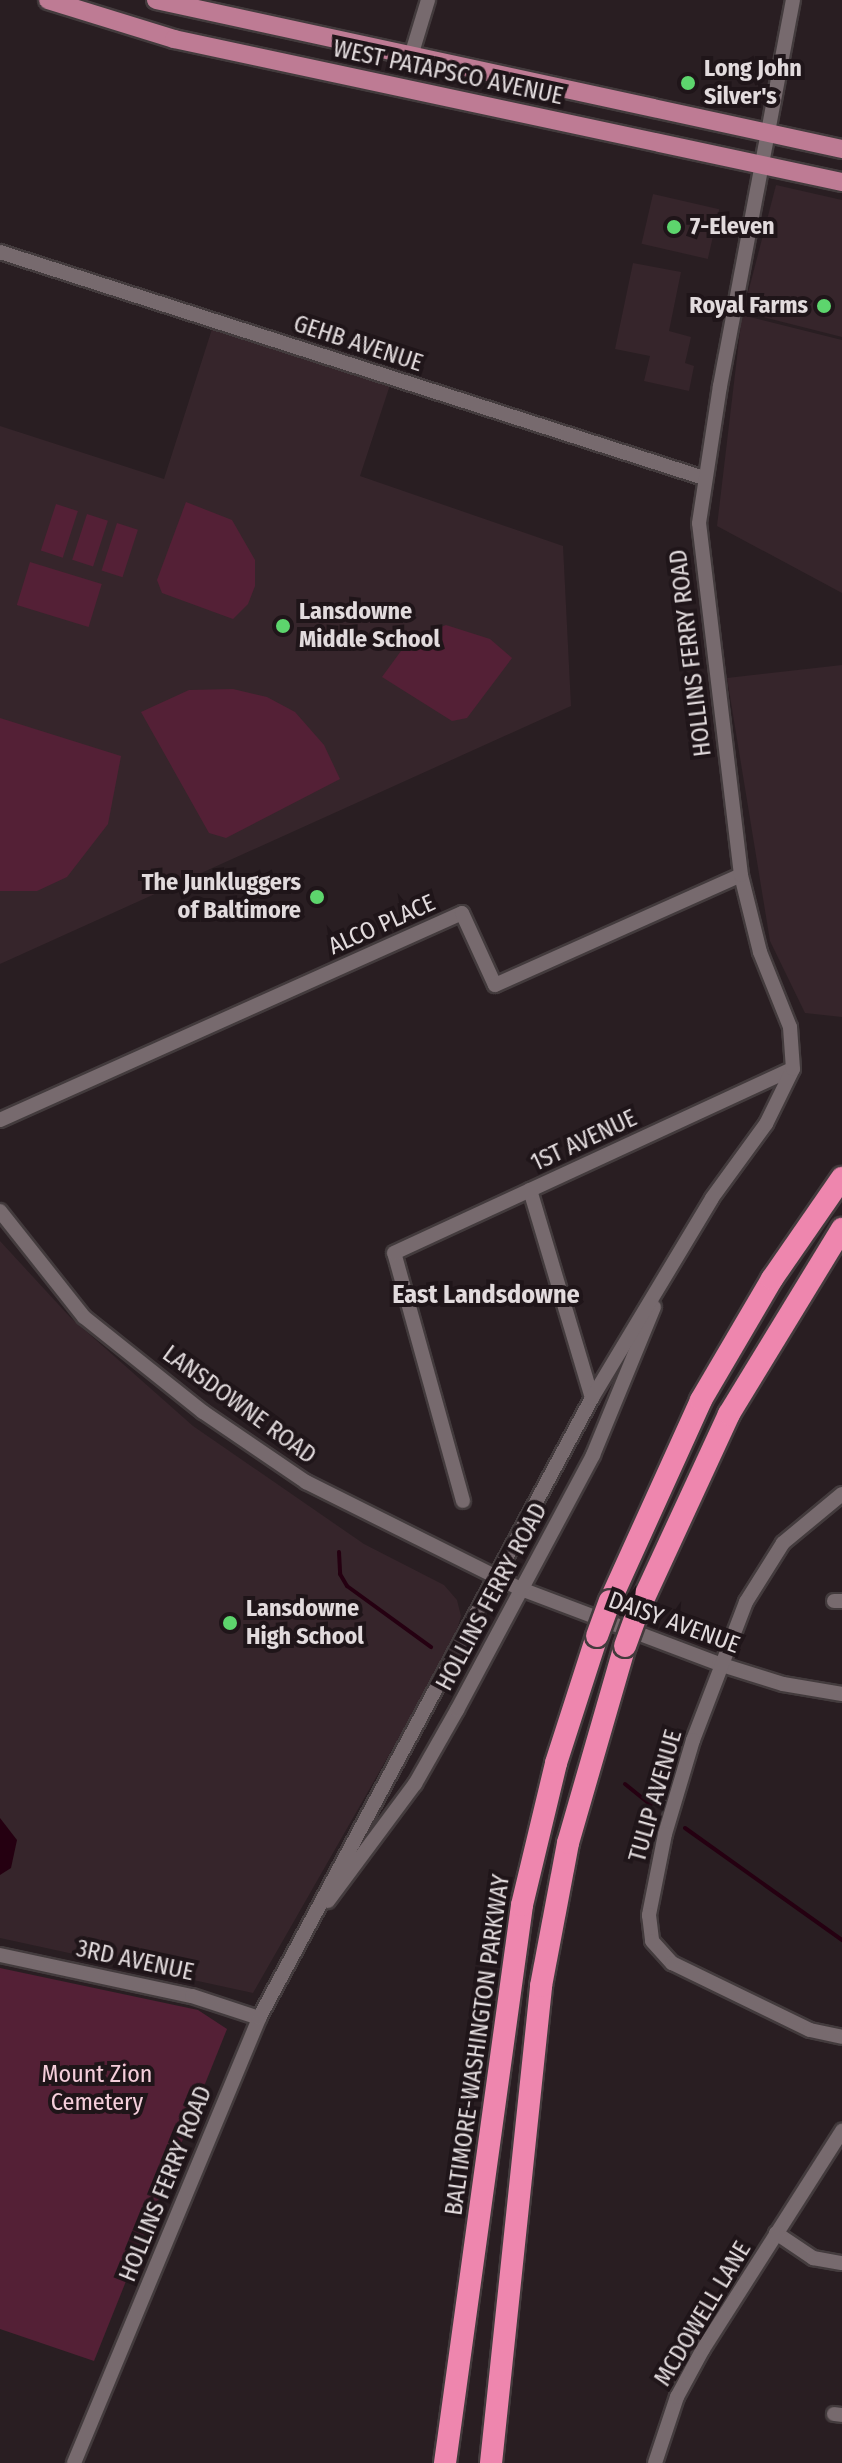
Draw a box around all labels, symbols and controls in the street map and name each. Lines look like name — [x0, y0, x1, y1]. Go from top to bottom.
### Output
street label: WEST PATAPSCO AVENUE — [330, 35, 566, 111]
place label: Long John Silver's — [704, 55, 802, 111]
marker: Long John Silver's — [679, 74, 697, 92]
place label: 7-Eleven — [690, 213, 775, 241]
marker: 7-Eleven — [665, 218, 683, 236]
place label: Royal Farms — [689, 292, 808, 320]
marker: Royal Farms — [815, 297, 833, 315]
street label: GEHB AVENUE — [290, 310, 426, 378]
street label: HOLLINS FERRY ROAD — [664, 548, 718, 758]
place label: Lansdowne Middle School — [299, 598, 440, 654]
marker: Lansdowne Middle School — [274, 617, 292, 635]
place label: The Junkluggers of Baltimore — [142, 869, 301, 925]
marker: The Junkluggers of Baltimore — [308, 888, 326, 906]
street label: ALCO PLACE — [324, 889, 440, 961]
street label: 1ST AVENUE — [527, 1104, 641, 1178]
district label: East Landsdowne — [392, 1279, 580, 1311]
street label: LANSDOWNE ROAD — [157, 1340, 321, 1470]
street label: HOLLINS FERRY ROAD — [430, 1498, 554, 1696]
street label: DAISY AVENUE — [605, 1586, 743, 1660]
place label: Lansdowne High School — [246, 1595, 364, 1651]
marker: Lansdowne High School — [221, 1614, 239, 1632]
street label: TULIP AVENUE — [623, 1727, 689, 1865]
street label: BALTIMORE-WASHINGTON PARKWAY — [440, 1873, 516, 2217]
street label: 3RD AVENUE — [74, 1935, 196, 1987]
park label: Mount Zion Cemetery — [41, 2061, 153, 2117]
street label: HOLLINS FERRY ROAD — [114, 2082, 218, 2286]
street label: MCDOWELL LANE — [649, 2237, 757, 2391]

